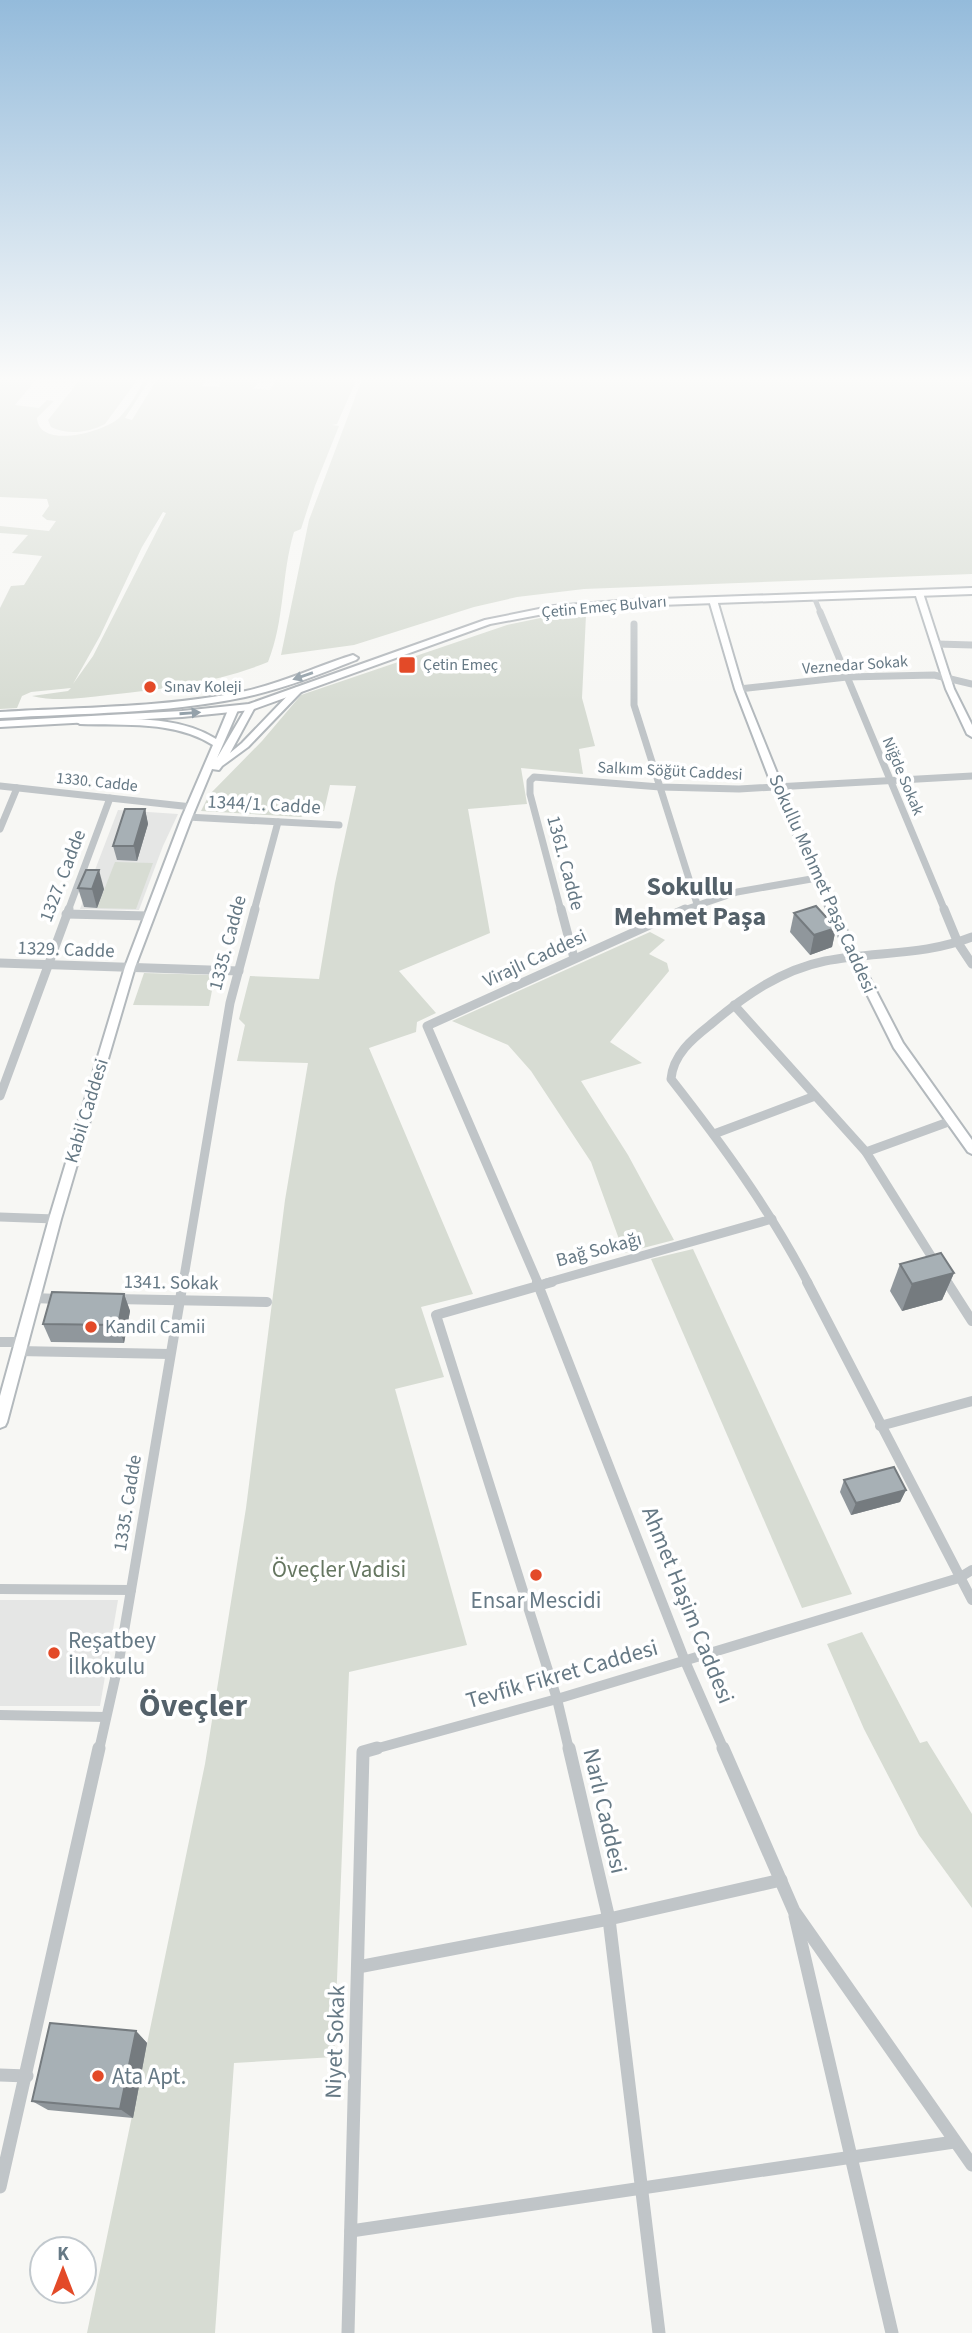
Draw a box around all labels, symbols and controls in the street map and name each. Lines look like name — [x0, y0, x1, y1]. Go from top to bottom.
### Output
street label: Çetin Emeç Bulvarı — [541, 591, 667, 623]
street label: Veznedar Sokak — [801, 650, 909, 680]
place label: Çetin Emeç — [423, 654, 498, 676]
marker: Çetin Emeç — [397, 655, 417, 675]
one-way arrow — [293, 671, 314, 682]
place label: Sınav Koleji — [164, 676, 242, 698]
marker: Sınav Koleji — [142, 679, 158, 695]
one-way arrow — [180, 708, 202, 719]
street label: Niğde Sokak — [877, 733, 929, 819]
street label: Salkım Söğüt Caddesi — [597, 756, 743, 786]
street label: 1330. Cadde — [55, 767, 139, 797]
street label: Sokullu Mehmet Paşa Caddesi — [761, 770, 883, 998]
street label: 1344/1. Cadde — [207, 789, 321, 821]
street label: 1361. Cadde — [539, 813, 591, 913]
street label: 1327. Cadde — [33, 826, 93, 926]
district label: Sokullu Mehmet Paşa — [614, 868, 766, 935]
street label: 1335. Cadde — [202, 893, 254, 993]
street label: Virajlı Caddesi — [479, 923, 591, 995]
street label: 1329. Cadde — [17, 935, 115, 965]
street label: Kabil Caddesi — [58, 1055, 116, 1167]
street label: Bağ Sokağı — [553, 1226, 645, 1274]
street label: 1341. Sokak — [123, 1269, 219, 1297]
place label: Kandil Camii — [105, 1314, 205, 1341]
marker: Kandil Camii — [83, 1319, 99, 1335]
street label: 1335. Cadde — [107, 1453, 149, 1553]
street label: Ahmet Haşim Caddesi — [633, 1501, 743, 1709]
park label: Öveçler Vadisi — [272, 1553, 406, 1586]
marker: Ensar Mescidi — [528, 1567, 544, 1583]
place label: Ensar Mescidi — [471, 1584, 601, 1617]
place label: Reşatbey İlkokulu — [68, 1624, 156, 1683]
street label: Tevfik Fikret Caddesi — [462, 1631, 662, 1717]
marker: Reşatbey İlkokulu — [46, 1645, 62, 1661]
district label: Öveçler — [139, 1683, 247, 1729]
street label: Narlı Caddesi — [575, 1745, 635, 1877]
street label: Niyet Sokak — [317, 1984, 353, 2099]
place label: Ata Apt. — [112, 2060, 186, 2093]
marker: Ata Apt. — [90, 2068, 106, 2084]
north arrow — [28, 2235, 98, 2305]
text: K — [57, 2241, 69, 2268]

